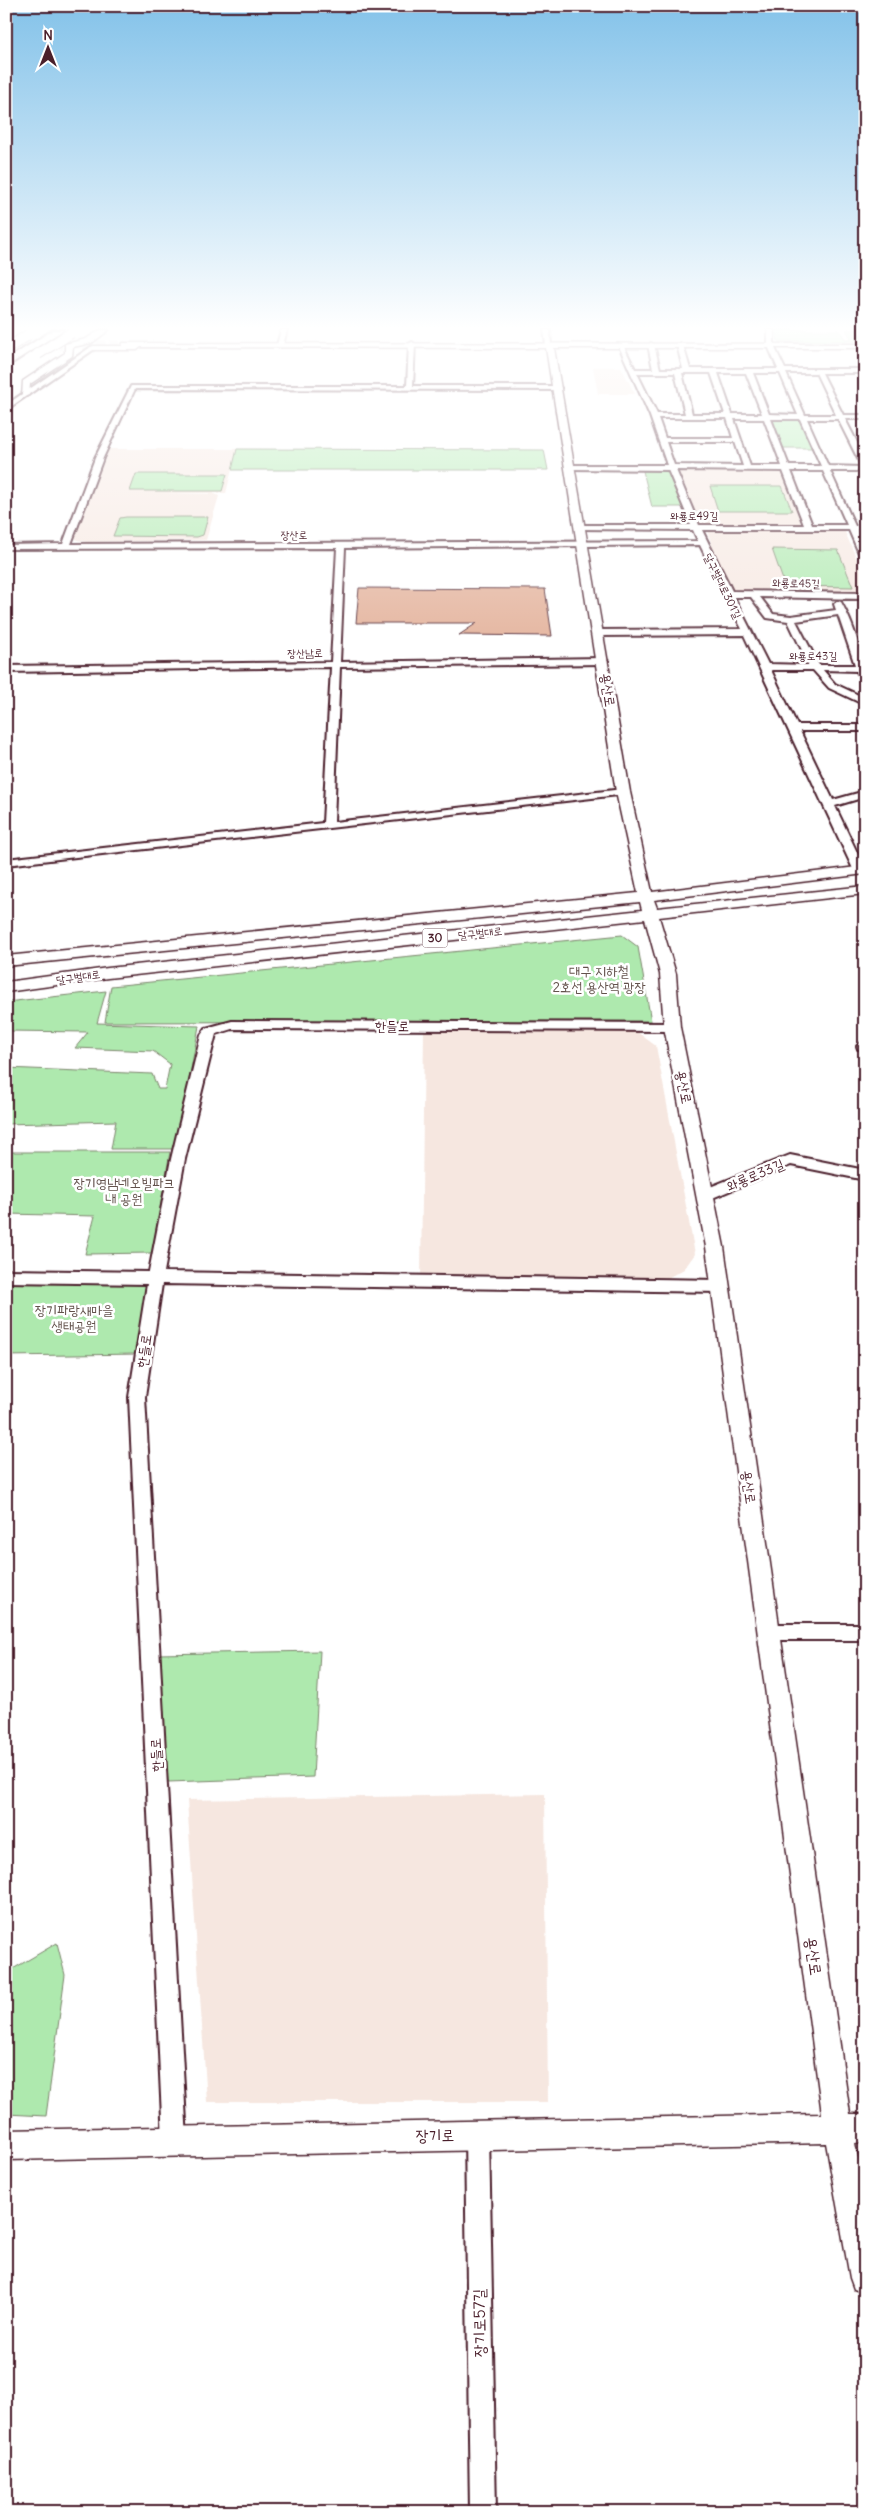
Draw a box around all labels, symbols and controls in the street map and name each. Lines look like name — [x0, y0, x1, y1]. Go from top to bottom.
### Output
north arrow — [22, 22, 72, 72]
text: N — [43, 26, 53, 44]
street label: 와룡로49길 — [670, 509, 718, 523]
street label: 장산로 — [281, 528, 307, 542]
street label: 달구벌대로301길 — [701, 551, 745, 621]
street label: 와룡로45길 — [772, 576, 820, 590]
street label: 장산남로 — [287, 646, 323, 660]
street label: 와룡로43길 — [789, 649, 837, 663]
street label: 용산로 — [596, 672, 620, 708]
street label: 달구벌대로 — [457, 924, 503, 942]
road number: 30 — [422, 928, 448, 948]
park label: 대구 지하철 2호선 용산역 광장 — [552, 962, 646, 996]
street label: 달구벌대로 — [55, 967, 101, 987]
street label: 한들로 — [375, 1017, 409, 1035]
street label: 용산로 — [672, 1069, 696, 1105]
street label: 와룡로33길 — [723, 1155, 787, 1195]
park label: 장기영남네오빌파크 내 공원 — [73, 1174, 175, 1208]
park label: 장기파랑새마을 생태공원 — [35, 1301, 113, 1335]
street label: 한들로 — [133, 1333, 155, 1369]
street label: 용산로 — [738, 1469, 760, 1505]
street label: 한들로 — [146, 1738, 166, 1772]
street label: 용산로 — [801, 1935, 827, 1977]
street label: 장기로 — [416, 2125, 454, 2145]
street label: 장기로57길 — [468, 2288, 490, 2357]

